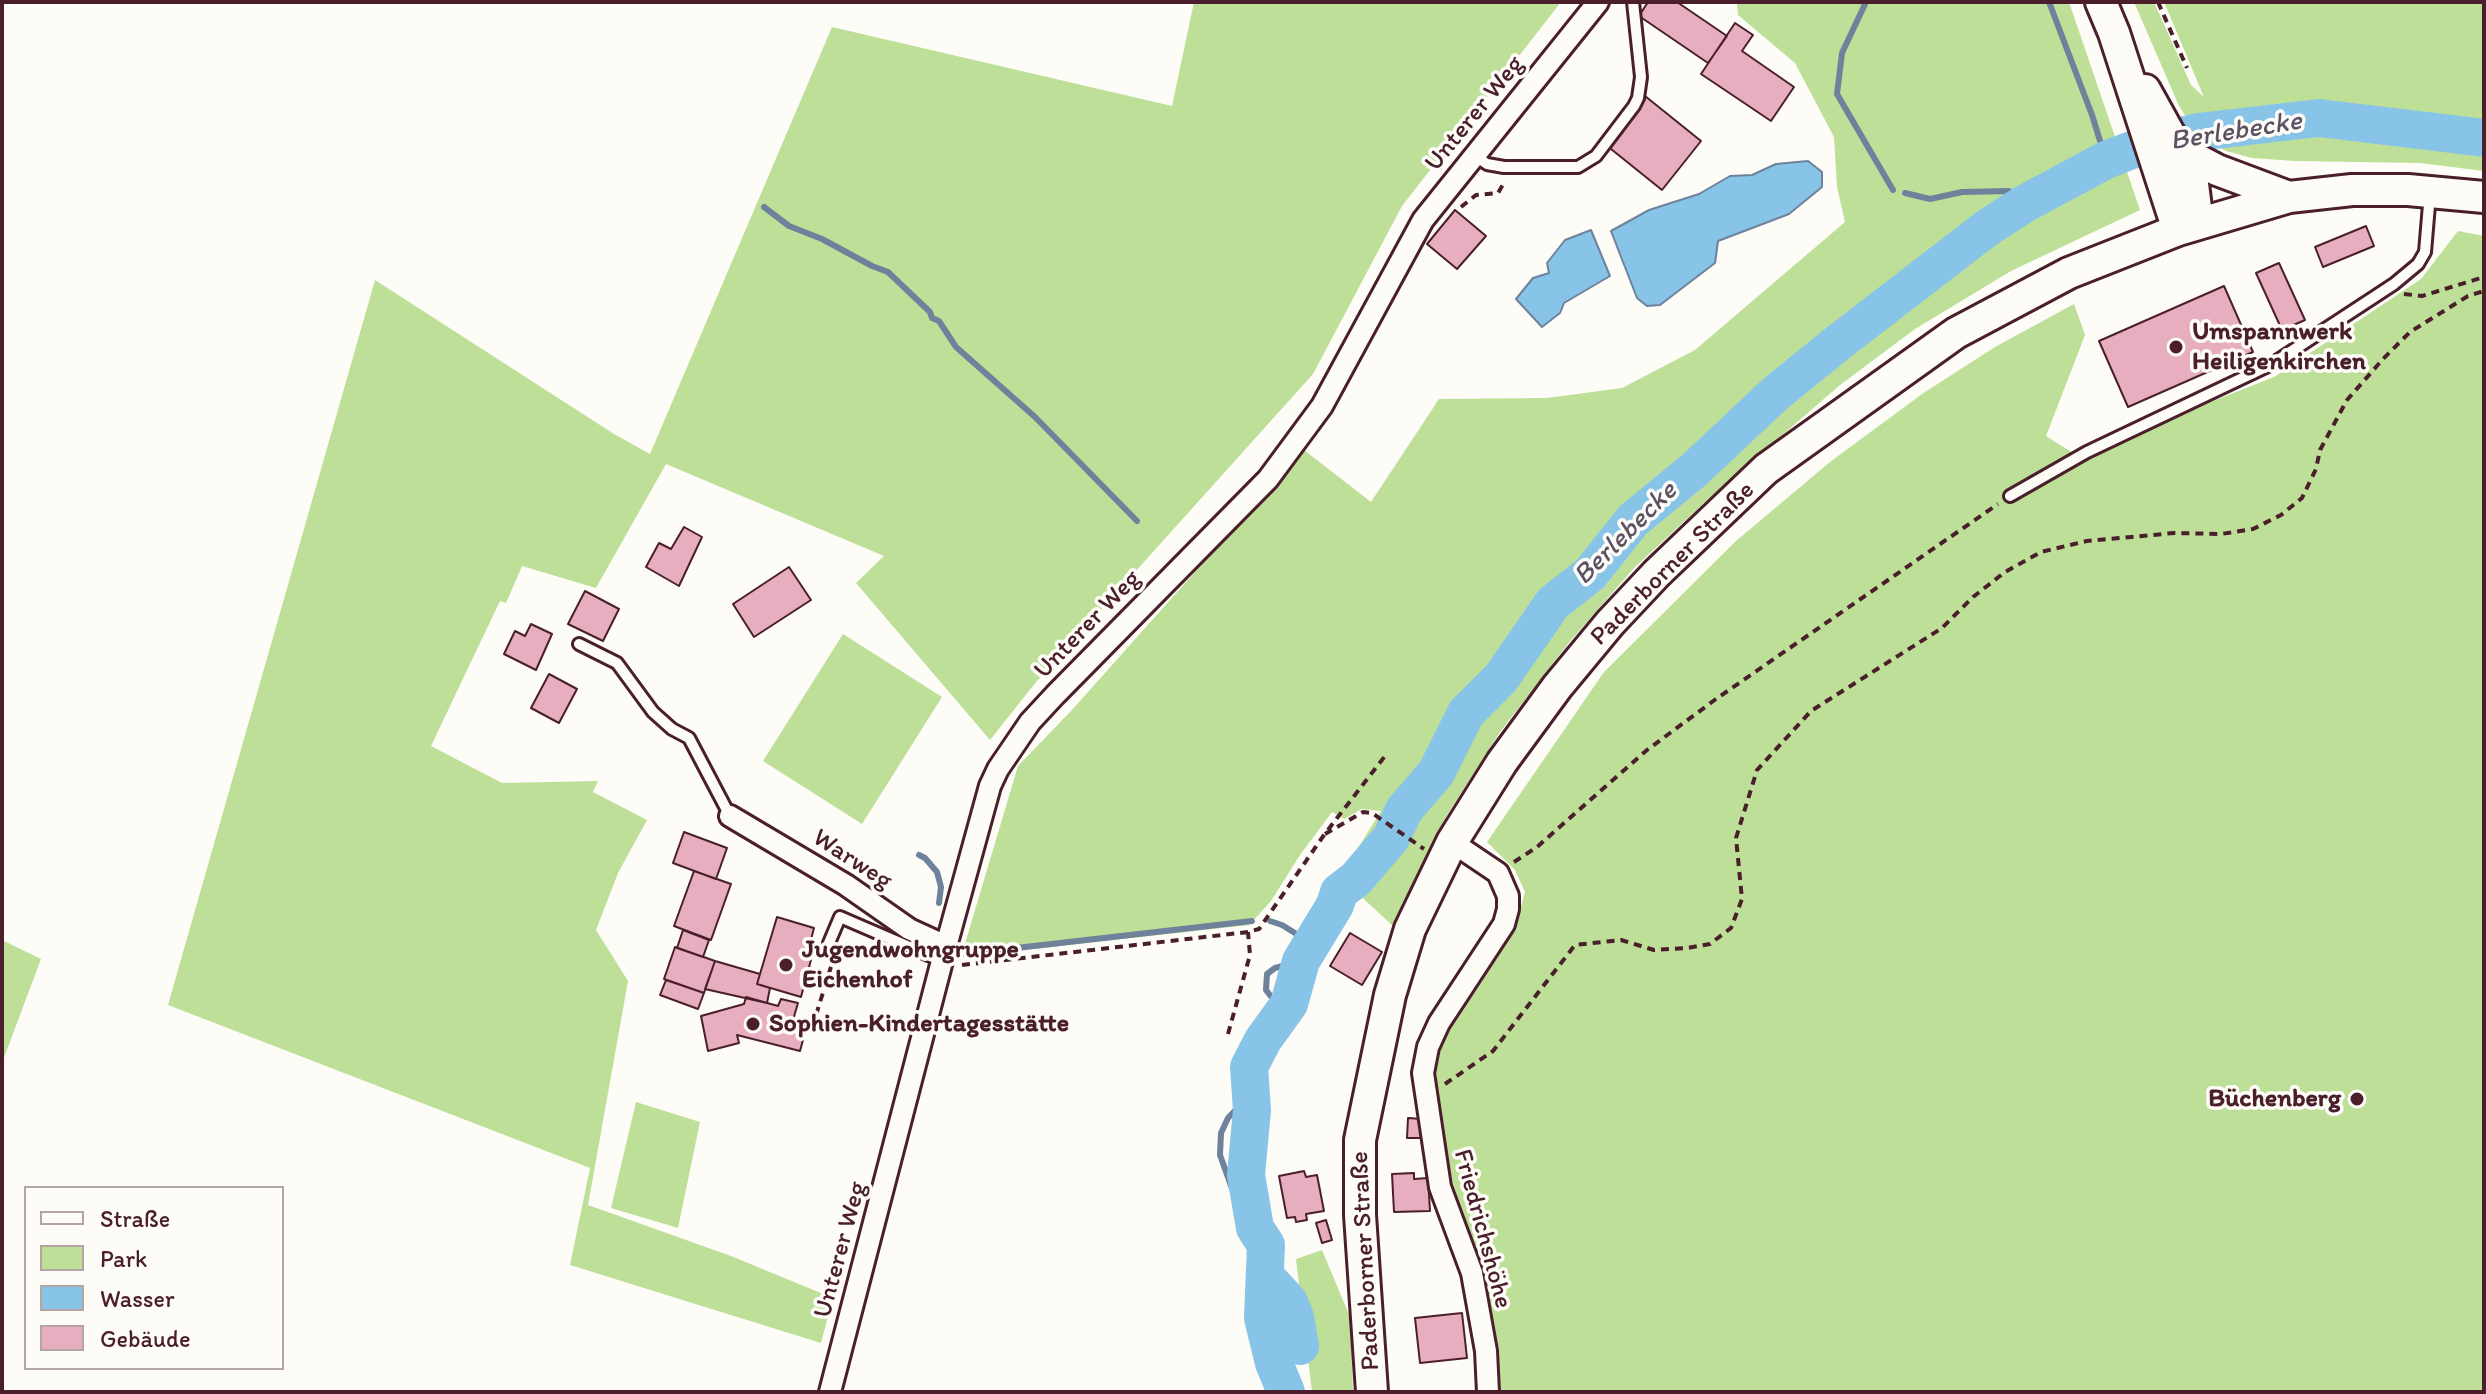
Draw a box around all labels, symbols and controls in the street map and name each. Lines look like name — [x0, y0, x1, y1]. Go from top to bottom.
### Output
street label: Unterer Weg — [1419, 50, 1531, 178]
water label: Berlebecke — [2168, 105, 2304, 159]
place label: Umspannwerk Heiligenkirchen — [2192, 316, 2366, 378]
marker: Umspannwerk Heiligenkirchen — [2167, 338, 2185, 356]
water label: Berlebecke — [1567, 475, 1685, 593]
street label: Paderborner Straße — [1584, 475, 1762, 653]
street label: Unterer Weg — [1028, 564, 1148, 686]
street label: Warweg — [806, 823, 898, 897]
place label: Jugendwohngruppe Eichenhof — [802, 934, 1019, 996]
marker: Jugendwohngruppe Eichenhof — [777, 956, 795, 974]
place label: Sophien-Kindertagesstätte — [769, 1008, 1069, 1040]
marker: Sophien-Kindertagesstätte — [744, 1015, 762, 1033]
place label: Büchenberg — [2208, 1083, 2341, 1115]
marker: Büchenberg — [2348, 1090, 2366, 1108]
street label: Friedrichshöhe — [1446, 1146, 1518, 1312]
street label: Paderborner Straße — [1345, 1151, 1387, 1371]
street label: Unterer Weg — [808, 1178, 874, 1322]
legend — [24, 1186, 284, 1370]
text: Straße — [100, 1204, 170, 1233]
text: Park — [100, 1244, 147, 1273]
text: Wasser — [100, 1284, 174, 1313]
text: Gebäude — [100, 1324, 191, 1353]

